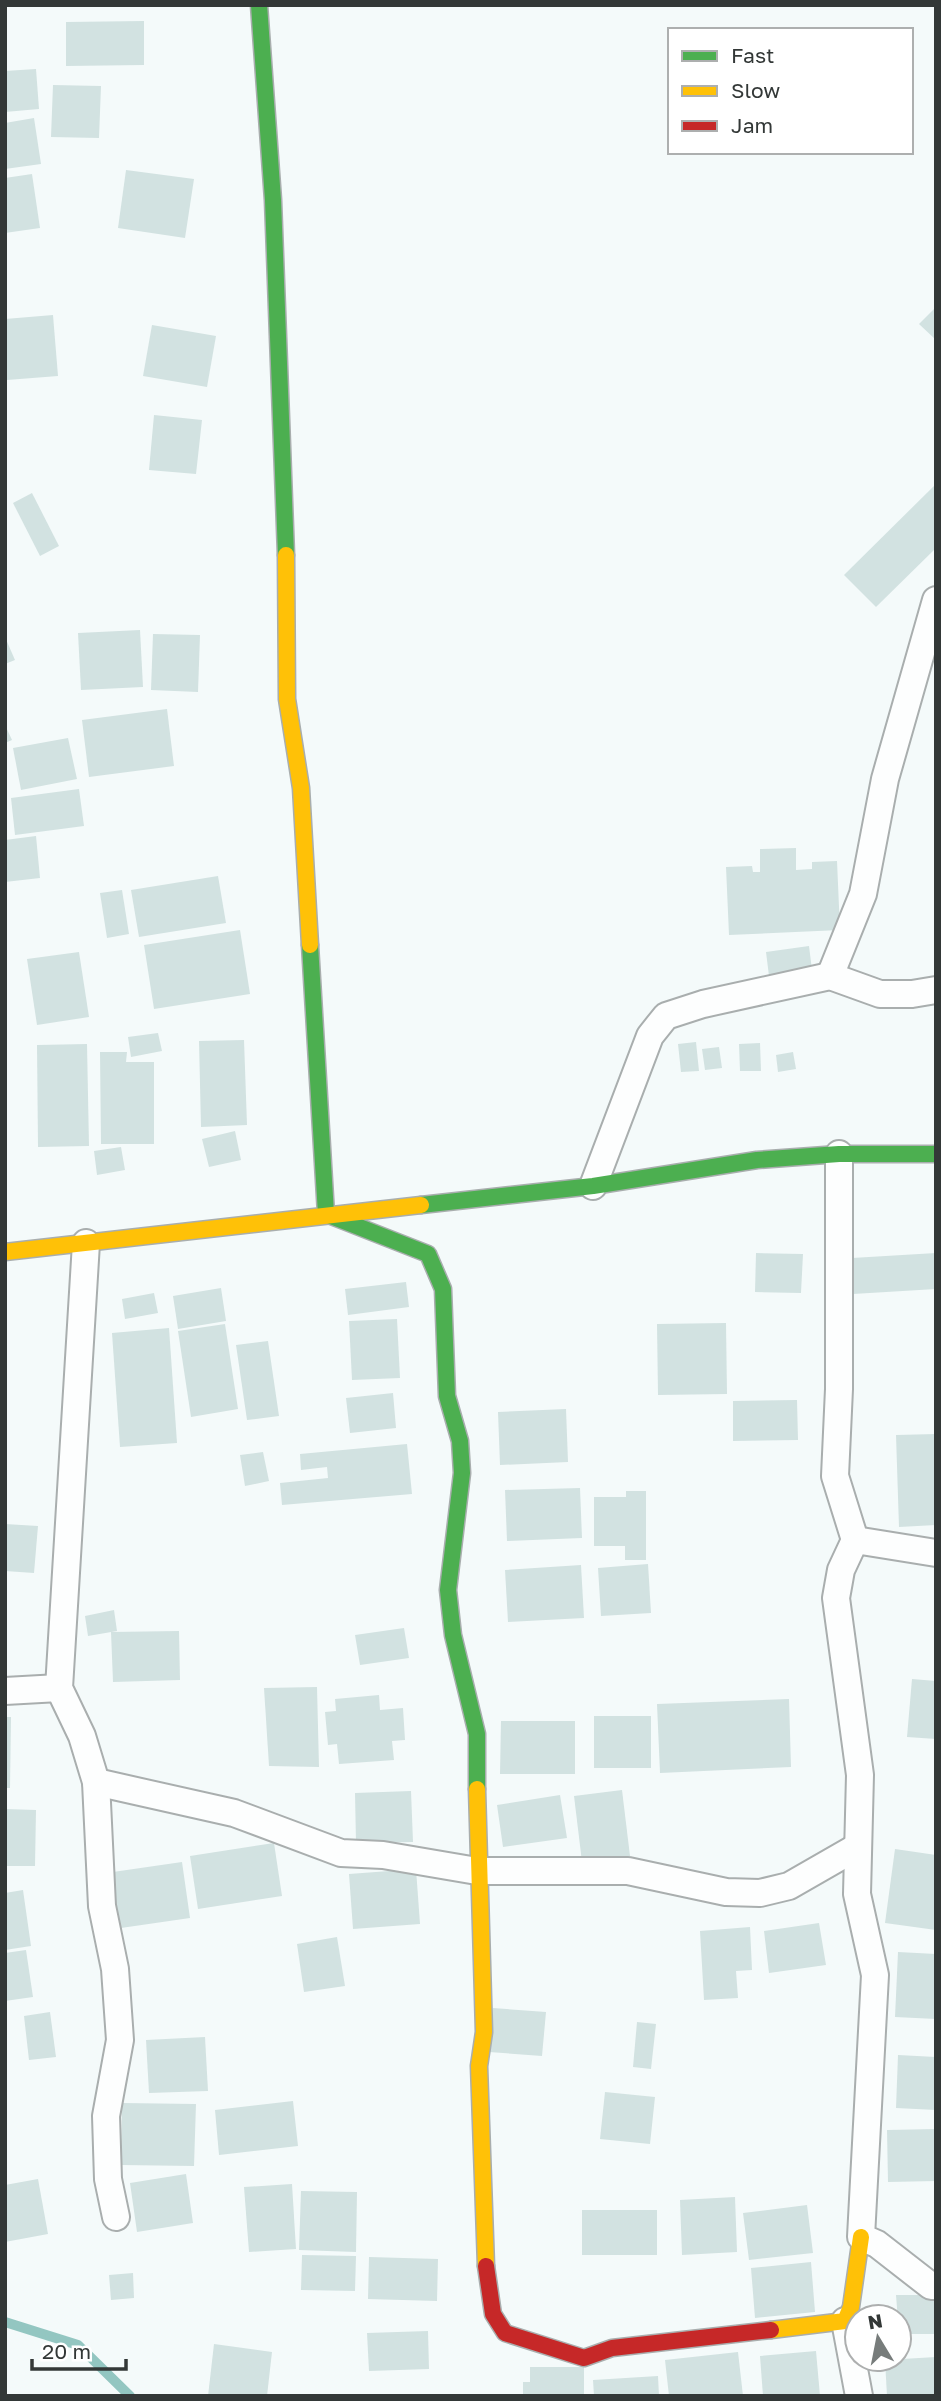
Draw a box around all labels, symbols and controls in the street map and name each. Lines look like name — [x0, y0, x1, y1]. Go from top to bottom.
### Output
legend — [668, 28, 913, 154]
text: Fast — [731, 42, 774, 68]
text: Slow — [731, 77, 780, 103]
text: Jam — [731, 112, 773, 138]
north arrow — [843, 2303, 913, 2373]
text: N — [866, 2308, 884, 2333]
scale bar — [32, 2328, 126, 2372]
text: 20 m — [42, 2338, 91, 2364]

